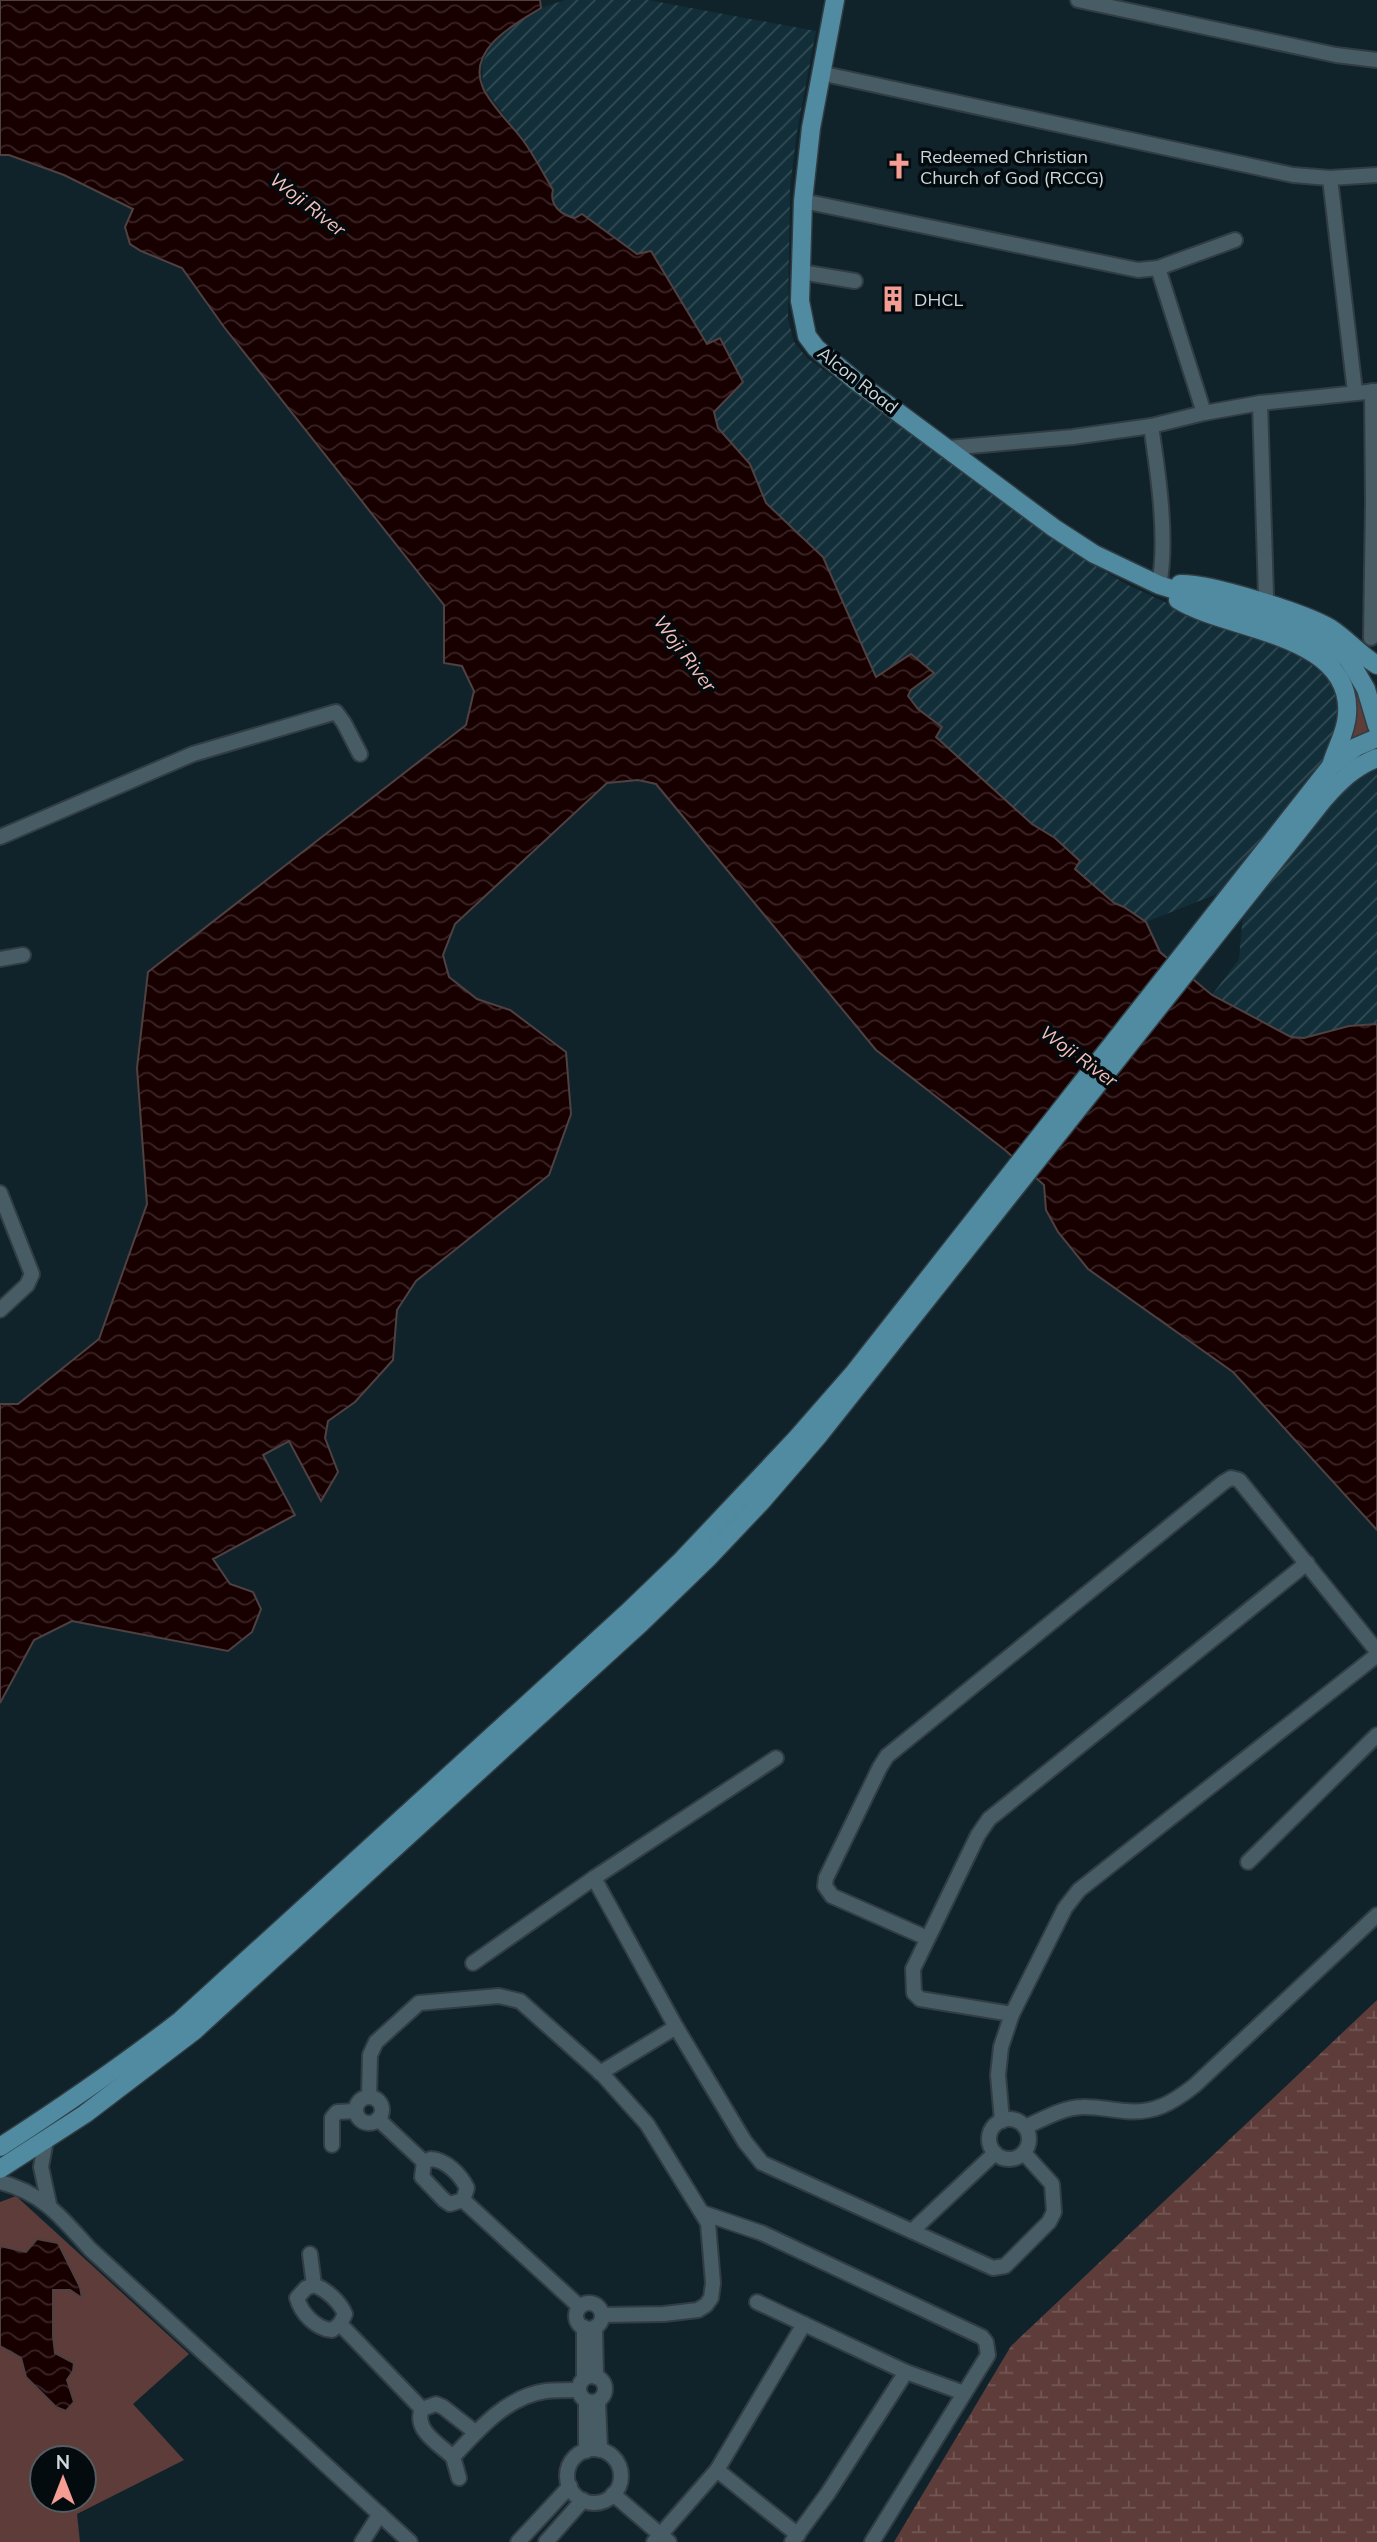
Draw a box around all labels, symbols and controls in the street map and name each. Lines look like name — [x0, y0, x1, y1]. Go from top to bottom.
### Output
place label: Redeemed Christian Church of God (RCCG) — [920, 145, 1104, 189]
church icon: Redeemed Christian Church of God (RCCG) — [884, 151, 914, 181]
water label: Woji River — [265, 167, 352, 242]
building icon: DHCL — [878, 284, 908, 314]
place label: DHCL — [914, 288, 964, 311]
street label: Alcon Road — [813, 341, 903, 419]
water label: Woji River — [648, 610, 722, 697]
water label: Woji River — [1036, 1020, 1123, 1093]
north arrow — [28, 2444, 98, 2514]
text: N — [56, 2450, 70, 2474]

